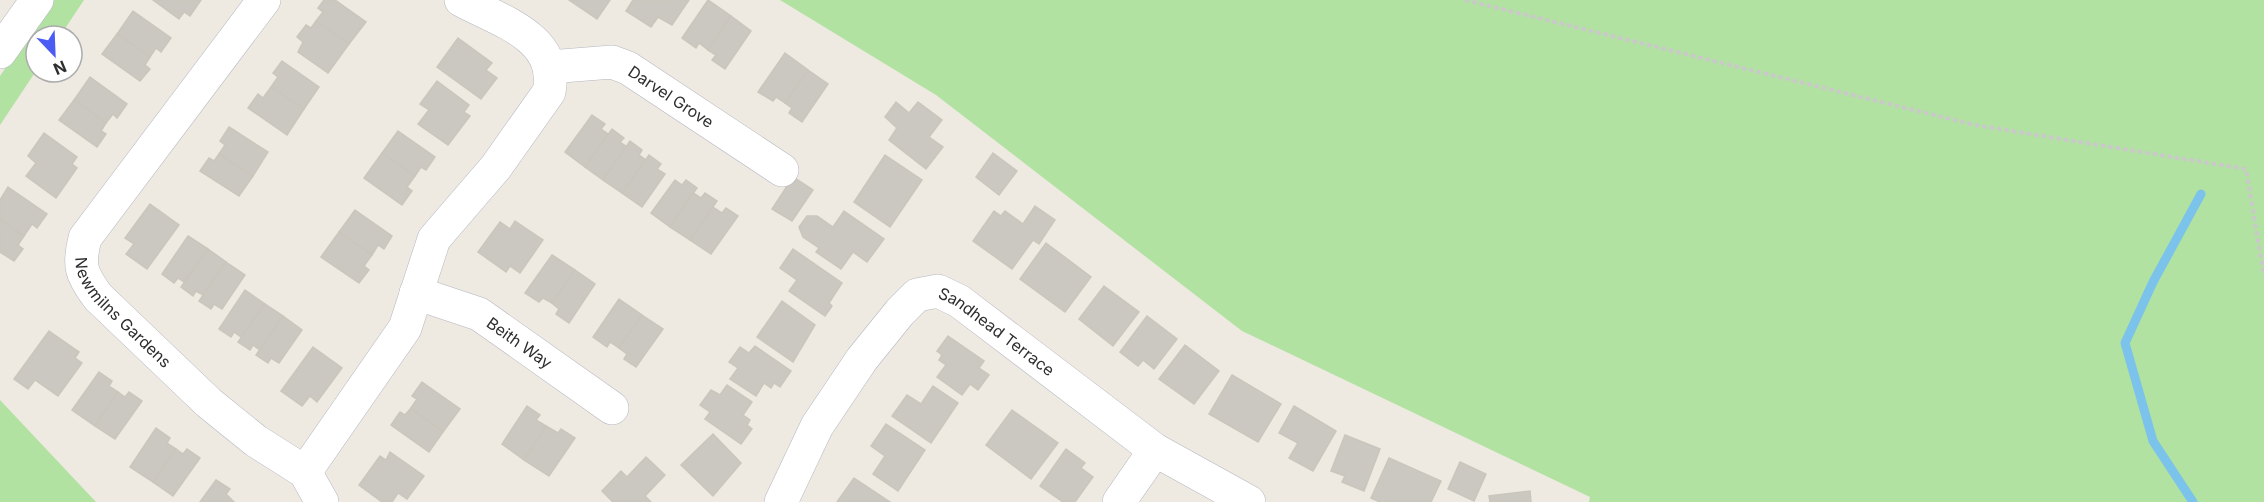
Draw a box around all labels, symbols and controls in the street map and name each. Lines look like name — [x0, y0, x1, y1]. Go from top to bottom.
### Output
north arrow — [24, 24, 84, 84]
text: N — [50, 56, 69, 79]
street label: Darvel Grove — [625, 61, 718, 132]
street label: Newmilns Gardens — [71, 256, 175, 372]
street label: Sandhead Terrace — [935, 283, 1059, 380]
street label: Beith Way — [483, 313, 556, 373]

